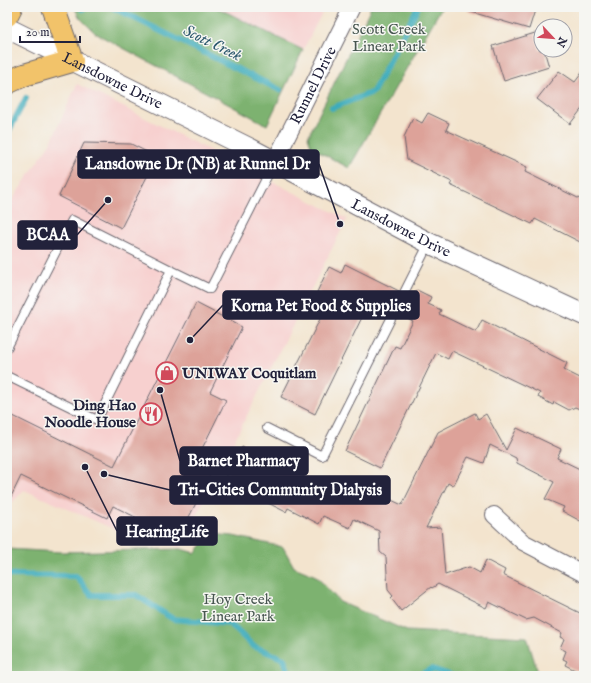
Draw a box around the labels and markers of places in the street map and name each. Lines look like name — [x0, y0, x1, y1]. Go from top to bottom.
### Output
callout: Lansdowne Dr (NB) at Runnel Dr — [78, 150, 319, 178]
callout: BCAA — [18, 221, 77, 249]
callout: Korna Pet Food & Supplies — [223, 291, 419, 319]
shop icon: UNIWAY Coquitlam — [154, 360, 180, 386]
place label: UNIWAY Coquitlam — [181, 364, 317, 383]
place label: Ding Hao Noodle House — [43, 396, 136, 432]
restaurant icon: Ding Hao Noodle House — [138, 401, 164, 427]
callout: Barnet Pharmacy — [180, 447, 308, 475]
callout: Tri-Cities Community Dialysis — [170, 476, 390, 504]
callout: HearingLife — [117, 517, 217, 545]

